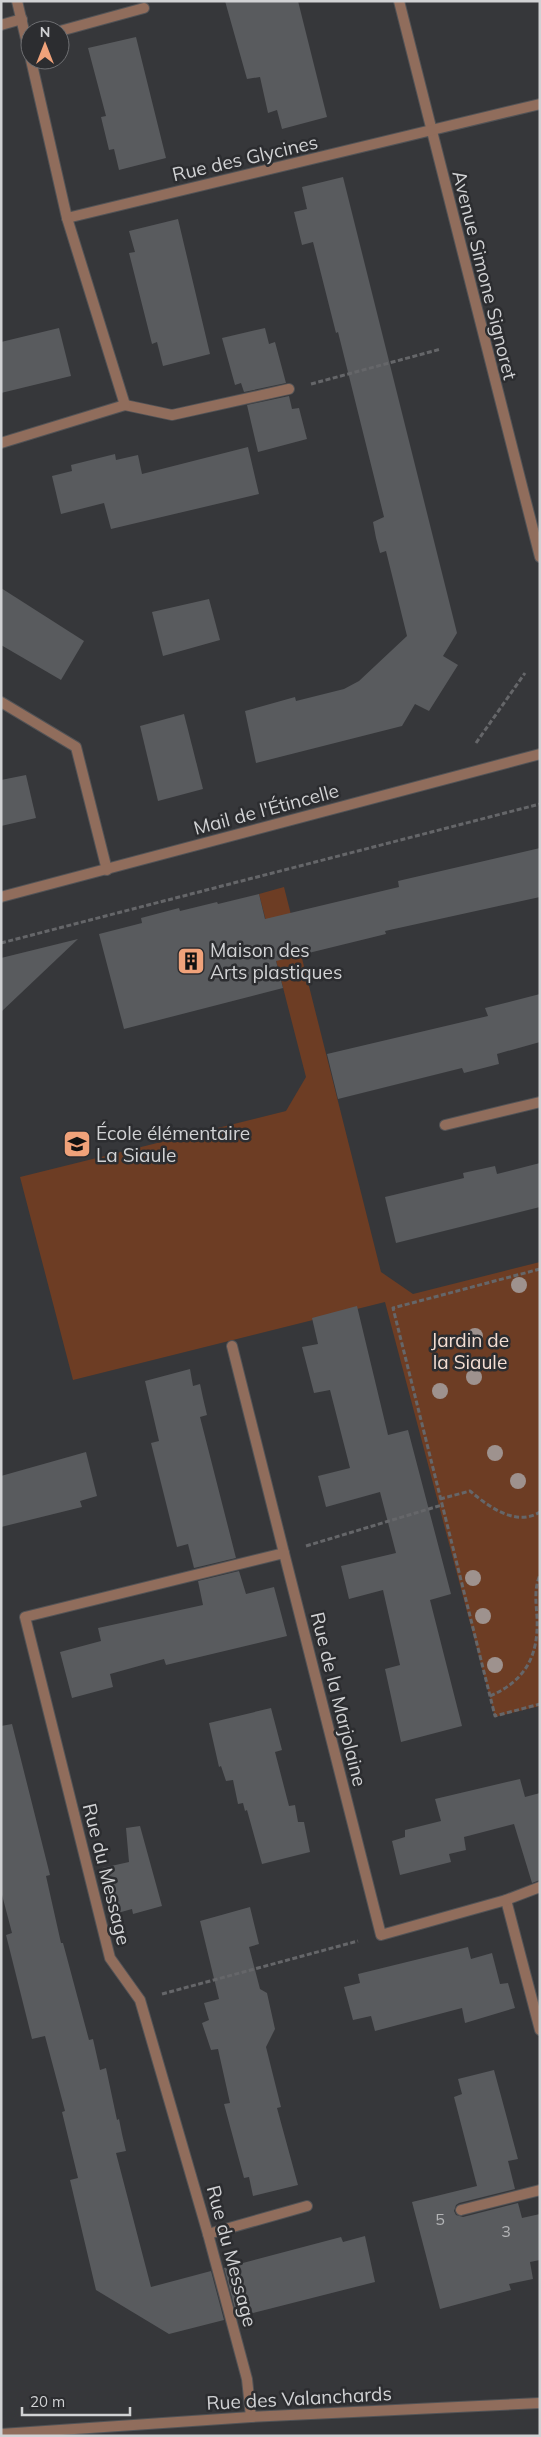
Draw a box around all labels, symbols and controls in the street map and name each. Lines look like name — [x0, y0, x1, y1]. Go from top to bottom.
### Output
north arrow — [20, 20, 70, 70]
text: N — [40, 23, 50, 41]
street label: Rue des Glycines — [170, 130, 320, 186]
street label: Avenue Simone Signoret — [447, 168, 523, 383]
street label: Mail de l'Étincelle — [191, 778, 341, 840]
place label: Maison des Arts plastiques — [210, 938, 342, 984]
building icon: Maison des Arts plastiques — [176, 946, 206, 976]
place label: École élémentaire La Siaule — [96, 1121, 250, 1167]
school or university icon: École élémentaire La Siaule — [62, 1129, 92, 1159]
park label: Jardin de la Siaule — [431, 1328, 509, 1374]
street label: Rue de la Marjolaine — [306, 1609, 372, 1789]
street label: Rue du Message — [78, 1801, 136, 1947]
street label: Rue du Message — [202, 2183, 262, 2329]
house number: 5 — [435, 2209, 445, 2229]
house number: 3 — [501, 2221, 511, 2241]
street label: Rue des Valanchards — [206, 2381, 392, 2415]
scale bar — [22, 2384, 130, 2416]
text: 20 m — [30, 2392, 65, 2411]

